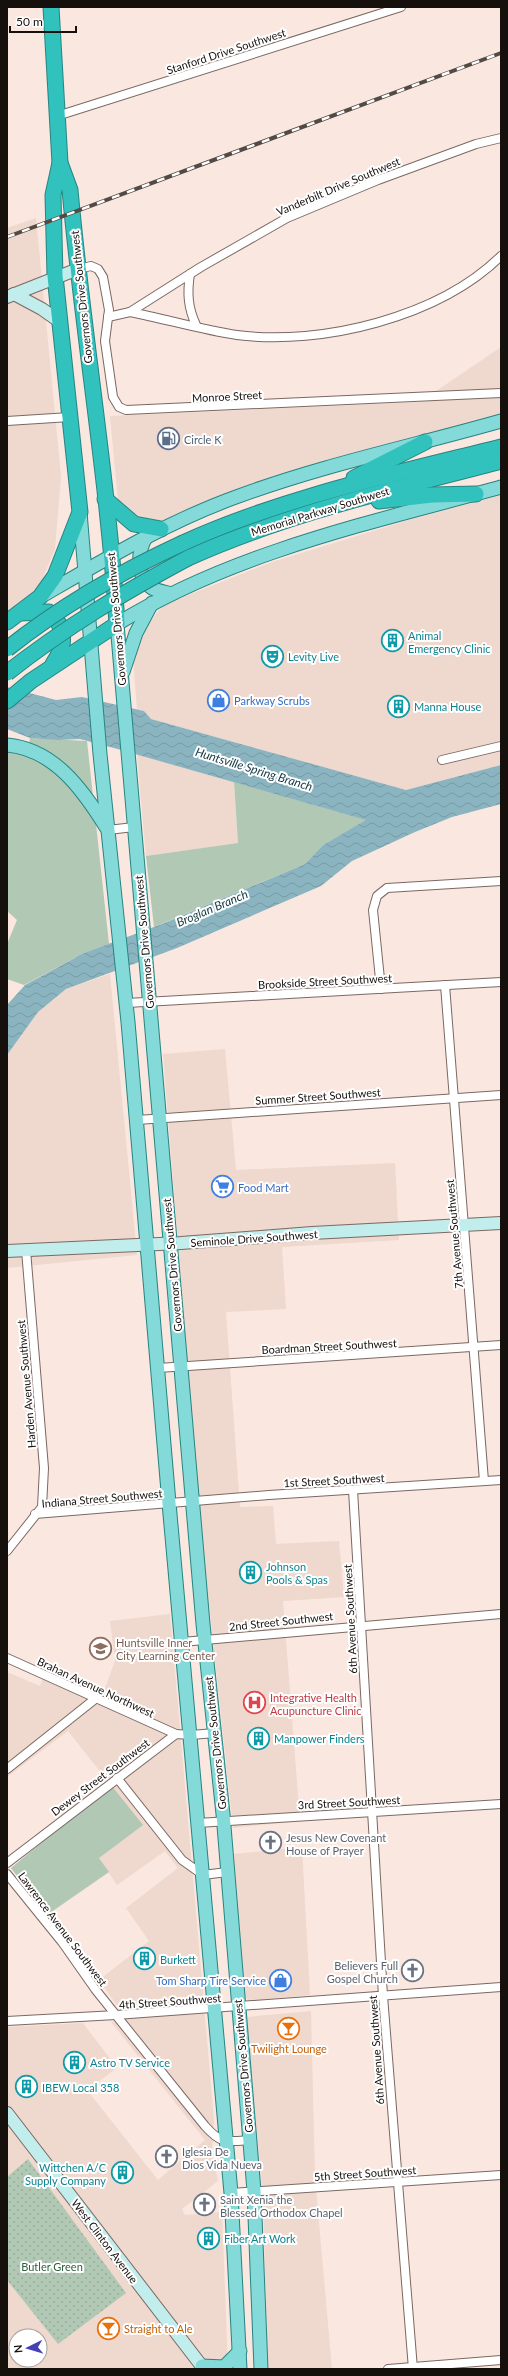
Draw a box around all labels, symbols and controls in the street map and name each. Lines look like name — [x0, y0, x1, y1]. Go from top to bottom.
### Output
scale bar — [10, 8, 76, 34]
text: 50 m — [16, 14, 43, 29]
street label: Stanford Drive Southwest — [165, 26, 287, 76]
street label: Vanderbilt Drive Southwest — [274, 154, 402, 218]
street label: Governors Drive Southwest — [68, 230, 94, 364]
street label: Monroe Street — [192, 388, 262, 404]
fuel station icon: Circle K — [156, 426, 182, 452]
place label: Circle K — [184, 433, 222, 446]
street label: Memorial Parkway Southwest — [249, 484, 391, 538]
street label: Governors Drive Southwest — [104, 552, 128, 686]
building icon: Animal Emergency Clinic — [380, 628, 406, 654]
place label: Animal Emergency Clinic — [408, 629, 491, 655]
theatre icon: Levity Live — [260, 643, 286, 669]
place label: Levity Live — [288, 650, 339, 663]
shop icon: Parkway Scrubs — [206, 687, 232, 713]
building icon: Manna House — [386, 693, 412, 719]
place label: Parkway Scrubs — [234, 694, 310, 707]
place label: Manna House — [414, 700, 481, 713]
water label: Huntsville Spring Branch — [194, 744, 314, 794]
street label: Governors Drive Southwest — [132, 875, 156, 1009]
water label: Broglan Branch — [174, 886, 250, 930]
street label: Brookside Street Southwest — [258, 971, 392, 991]
street label: Summer Street Southwest — [255, 1085, 381, 1107]
supermarket icon: Food Mart — [210, 1174, 236, 1200]
street label: 7th Avenue Southwest — [443, 1179, 465, 1289]
place label: Food Mart — [238, 1181, 289, 1194]
street label: Governors Drive Southwest — [160, 1198, 184, 1332]
street label: Seminole Drive Southwest — [190, 1227, 318, 1249]
street label: Harden Avenue Southwest — [14, 1319, 38, 1449]
street label: Boardman Street Southwest — [261, 1336, 397, 1356]
street label: 1st Street Southwest — [283, 1471, 385, 1489]
street label: Indiana Street Southwest — [41, 1486, 163, 1510]
building icon: Johnson Pools & Spas — [238, 1559, 264, 1585]
place label: Johnson Pools & Spas — [266, 1560, 328, 1586]
street label: 6th Avenue Southwest — [341, 1564, 359, 1674]
street label: 2nd Street Southwest — [228, 1609, 334, 1633]
school or university icon: Huntsville Inner City Learning Center — [88, 1635, 114, 1661]
place label: Huntsville Inner City Learning Center — [116, 1636, 215, 1662]
street label: Brahan Avenue Northwest — [36, 1654, 157, 1720]
street label: Governors Drive Southwest — [202, 1676, 228, 1810]
hospital icon: Integrative Health Acupuncture Clinic — [242, 1690, 268, 1716]
place label: Integrative Health Acupuncture Clinic — [270, 1691, 361, 1717]
building icon: Manpower Finders — [245, 1725, 271, 1751]
place label: Manpower Finders — [274, 1732, 365, 1745]
street label: Dewey Street Southwest — [48, 1736, 152, 1818]
street label: 3rd Street Southwest — [298, 1793, 401, 1811]
church icon: Jesus New Covenant House of Prayer — [258, 1830, 284, 1856]
place label: Jesus New Covenant House of Prayer — [286, 1831, 386, 1857]
street label: Lawrence Avenue Southwest — [16, 1869, 110, 1989]
building icon: Burkett — [132, 1946, 158, 1972]
place label: Burkett — [160, 1953, 196, 1966]
church icon: Believers Full Gospel Church — [400, 1958, 426, 1984]
place label: Believers Full Gospel Church — [327, 1959, 398, 1985]
shop icon: Tom Sharp Tire Service — [268, 1967, 294, 1993]
place label: Tom Sharp Tire Service — [156, 1974, 266, 1987]
street label: 4th Street Southwest — [118, 1991, 222, 2011]
street label: 6th Avenue Southwest — [366, 1995, 386, 2105]
street label: Governors Drive Southwest — [231, 1999, 255, 2133]
bar icon: Twilight Lounge — [276, 2015, 302, 2041]
place label: Twilight Lounge — [251, 2042, 327, 2055]
building icon: Astro TV Service — [62, 2049, 88, 2075]
place label: Astro TV Service — [90, 2056, 170, 2069]
building icon: IBEW Local 358 — [13, 2074, 39, 2100]
place label: IBEW Local 358 — [42, 2081, 119, 2094]
church icon: Iglesia De Dios Vida Nueva — [153, 2144, 179, 2170]
place label: Iglesia De Dios Vida Nueva — [182, 2145, 262, 2171]
building icon: Wittchen A/C Supply Company — [109, 2160, 135, 2186]
place label: Wittchen A/C Supply Company — [25, 2161, 107, 2187]
street label: 5th Street Southwest — [313, 2163, 417, 2183]
church icon: Saint Xenia the Blessed Orthodox Chapel — [192, 2192, 218, 2218]
place label: Saint Xenia the Blessed Orthodox Chapel — [220, 2193, 343, 2219]
street label: West Clinton Avenue — [69, 2196, 141, 2286]
building icon: Fiber Art Work — [195, 2225, 221, 2251]
place label: Fiber Art Work — [224, 2232, 296, 2245]
park label: Butler Green — [21, 2260, 83, 2273]
bar icon: Straight to Ale — [96, 2315, 122, 2341]
place label: Straight to Ale — [124, 2322, 193, 2335]
north arrow — [8, 2328, 48, 2368]
text: N — [11, 2344, 24, 2354]

